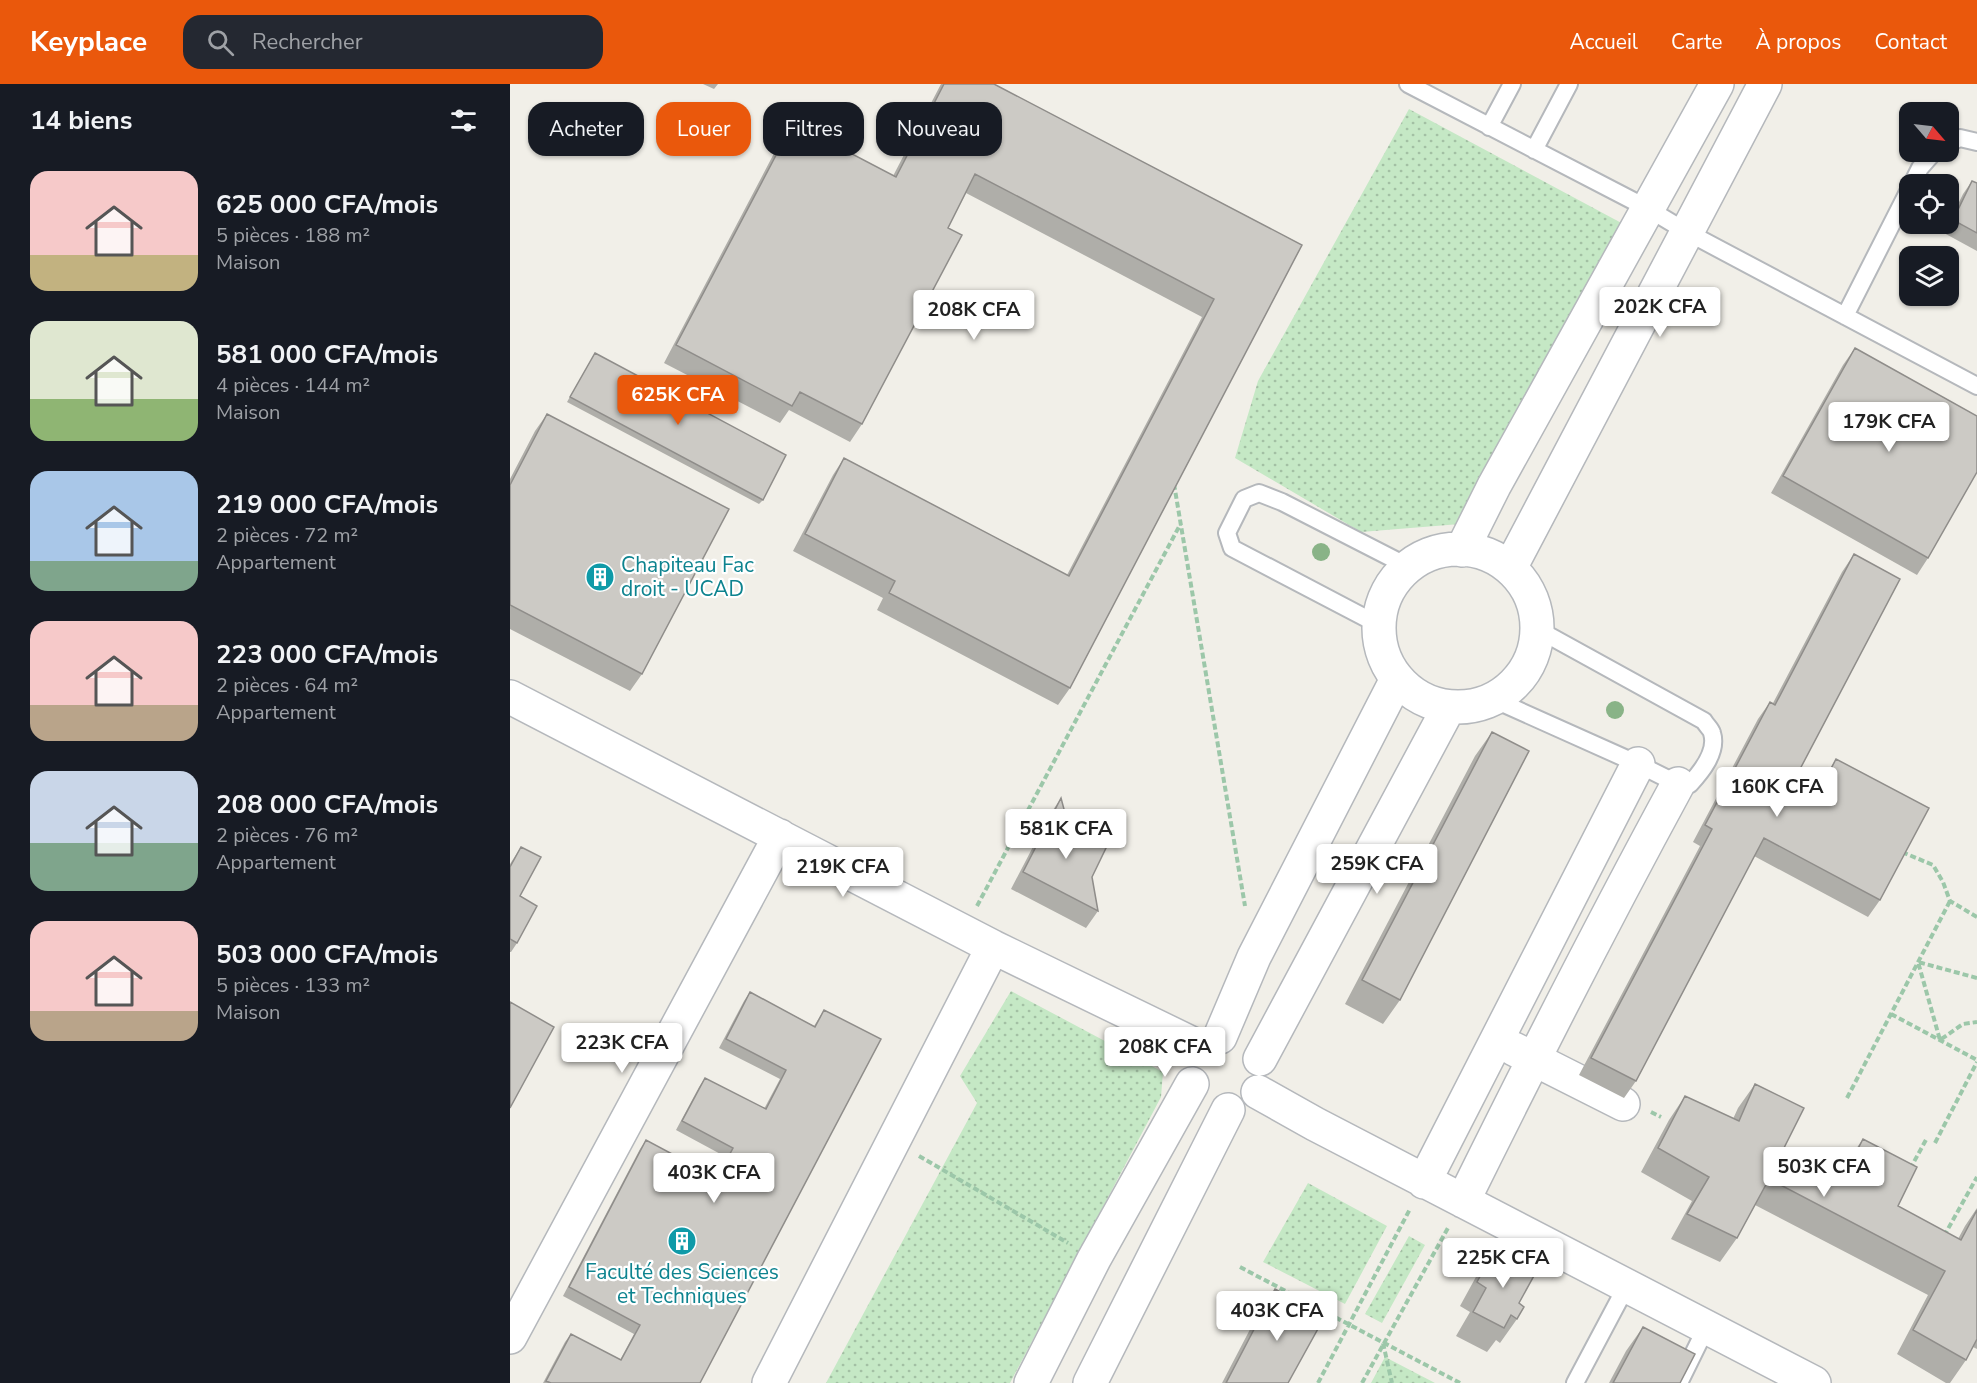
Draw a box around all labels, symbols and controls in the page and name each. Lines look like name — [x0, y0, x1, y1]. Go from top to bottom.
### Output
search box — [183, 15, 603, 69]
text: Keyplace — [30, 23, 147, 61]
icon: search — [204, 26, 237, 59]
text: Rechercher — [252, 27, 363, 57]
text: Accueil — [1569, 28, 1638, 56]
text: Carte — [1671, 28, 1722, 56]
text: À propos — [1755, 28, 1841, 56]
text: Contact — [1874, 28, 1947, 56]
chip: Acheter — [528, 102, 644, 156]
chip: Louer — [656, 102, 751, 156]
chip: Filtres — [763, 102, 864, 156]
chip: Nouveau — [876, 102, 1002, 156]
north arrow — [1899, 102, 1959, 162]
map controls — [1899, 102, 1959, 306]
text: 14 biens — [30, 103, 132, 138]
icon: filters — [447, 104, 480, 137]
button: locate — [1899, 174, 1959, 234]
text: 625 000 CFA/mois — [216, 187, 438, 222]
icon: home — [78, 195, 150, 267]
text: 5 pièces · 188 m² — [216, 222, 370, 249]
button: layers — [1899, 246, 1959, 306]
text: Maison — [216, 249, 280, 276]
pin: 202K CFA — [1598, 287, 1722, 338]
pin: 208K CFA — [912, 290, 1036, 341]
text: 202K CFA — [1613, 293, 1707, 320]
text: 208K CFA — [927, 296, 1021, 323]
text: 581 000 CFA/mois — [216, 337, 438, 372]
icon: home — [78, 345, 150, 417]
text: 4 pièces · 144 m² — [216, 372, 370, 399]
pin: 625K CFA — [616, 375, 740, 426]
text: 625K CFA — [631, 381, 725, 408]
text: Maison — [216, 399, 280, 426]
pin: 179K CFA — [1827, 402, 1951, 453]
text: 179K CFA — [1842, 408, 1936, 435]
text: 219 000 CFA/mois — [216, 487, 438, 522]
icon: home — [78, 495, 150, 567]
text: 2 pièces · 72 m² — [216, 522, 358, 549]
text: Appartement — [216, 549, 336, 576]
place label: Chapiteau Fac droit - UCAD — [621, 551, 754, 603]
building icon: Chapiteau Fac droit - UCAD — [584, 561, 616, 593]
text: 223 000 CFA/mois — [216, 637, 438, 672]
icon: home — [78, 645, 150, 717]
text: 2 pièces · 64 m² — [216, 672, 358, 699]
text: Appartement — [216, 699, 336, 726]
pin: 160K CFA — [1715, 767, 1839, 818]
text: 160K CFA — [1730, 773, 1824, 800]
text: 208 000 CFA/mois — [216, 787, 438, 822]
icon: home — [78, 795, 150, 867]
pin: 581K CFA — [1004, 809, 1128, 860]
text: 581K CFA — [1019, 815, 1113, 842]
text: 2 pièces · 76 m² — [216, 822, 358, 849]
pin: 259K CFA — [1315, 844, 1439, 895]
pin: 219K CFA — [781, 847, 905, 898]
text: Appartement — [216, 849, 336, 876]
text: 259K CFA — [1330, 850, 1424, 877]
text: 219K CFA — [796, 853, 890, 880]
text: 503 000 CFA/mois — [216, 937, 438, 972]
icon: home — [78, 945, 150, 1017]
text: 5 pièces · 133 m² — [216, 972, 370, 999]
text: Maison — [216, 999, 280, 1026]
pin: 223K CFA — [560, 1023, 684, 1074]
pin: 208K CFA — [1103, 1027, 1227, 1078]
text: 223K CFA — [575, 1029, 669, 1056]
text: 208K CFA — [1118, 1033, 1212, 1060]
pin: 503K CFA — [1762, 1147, 1886, 1198]
pin: 403K CFA — [652, 1153, 776, 1204]
text: 503K CFA — [1777, 1153, 1871, 1180]
text: 403K CFA — [667, 1159, 761, 1186]
building icon: Faculté des Sciences et Techniques — [666, 1225, 698, 1257]
pin: 225K CFA — [1441, 1238, 1565, 1289]
text: 225K CFA — [1456, 1244, 1550, 1271]
place label: Faculté des Sciences et Techniques — [585, 1258, 779, 1310]
pin: 403K CFA — [1215, 1291, 1339, 1342]
text: 403K CFA — [1230, 1297, 1324, 1324]

